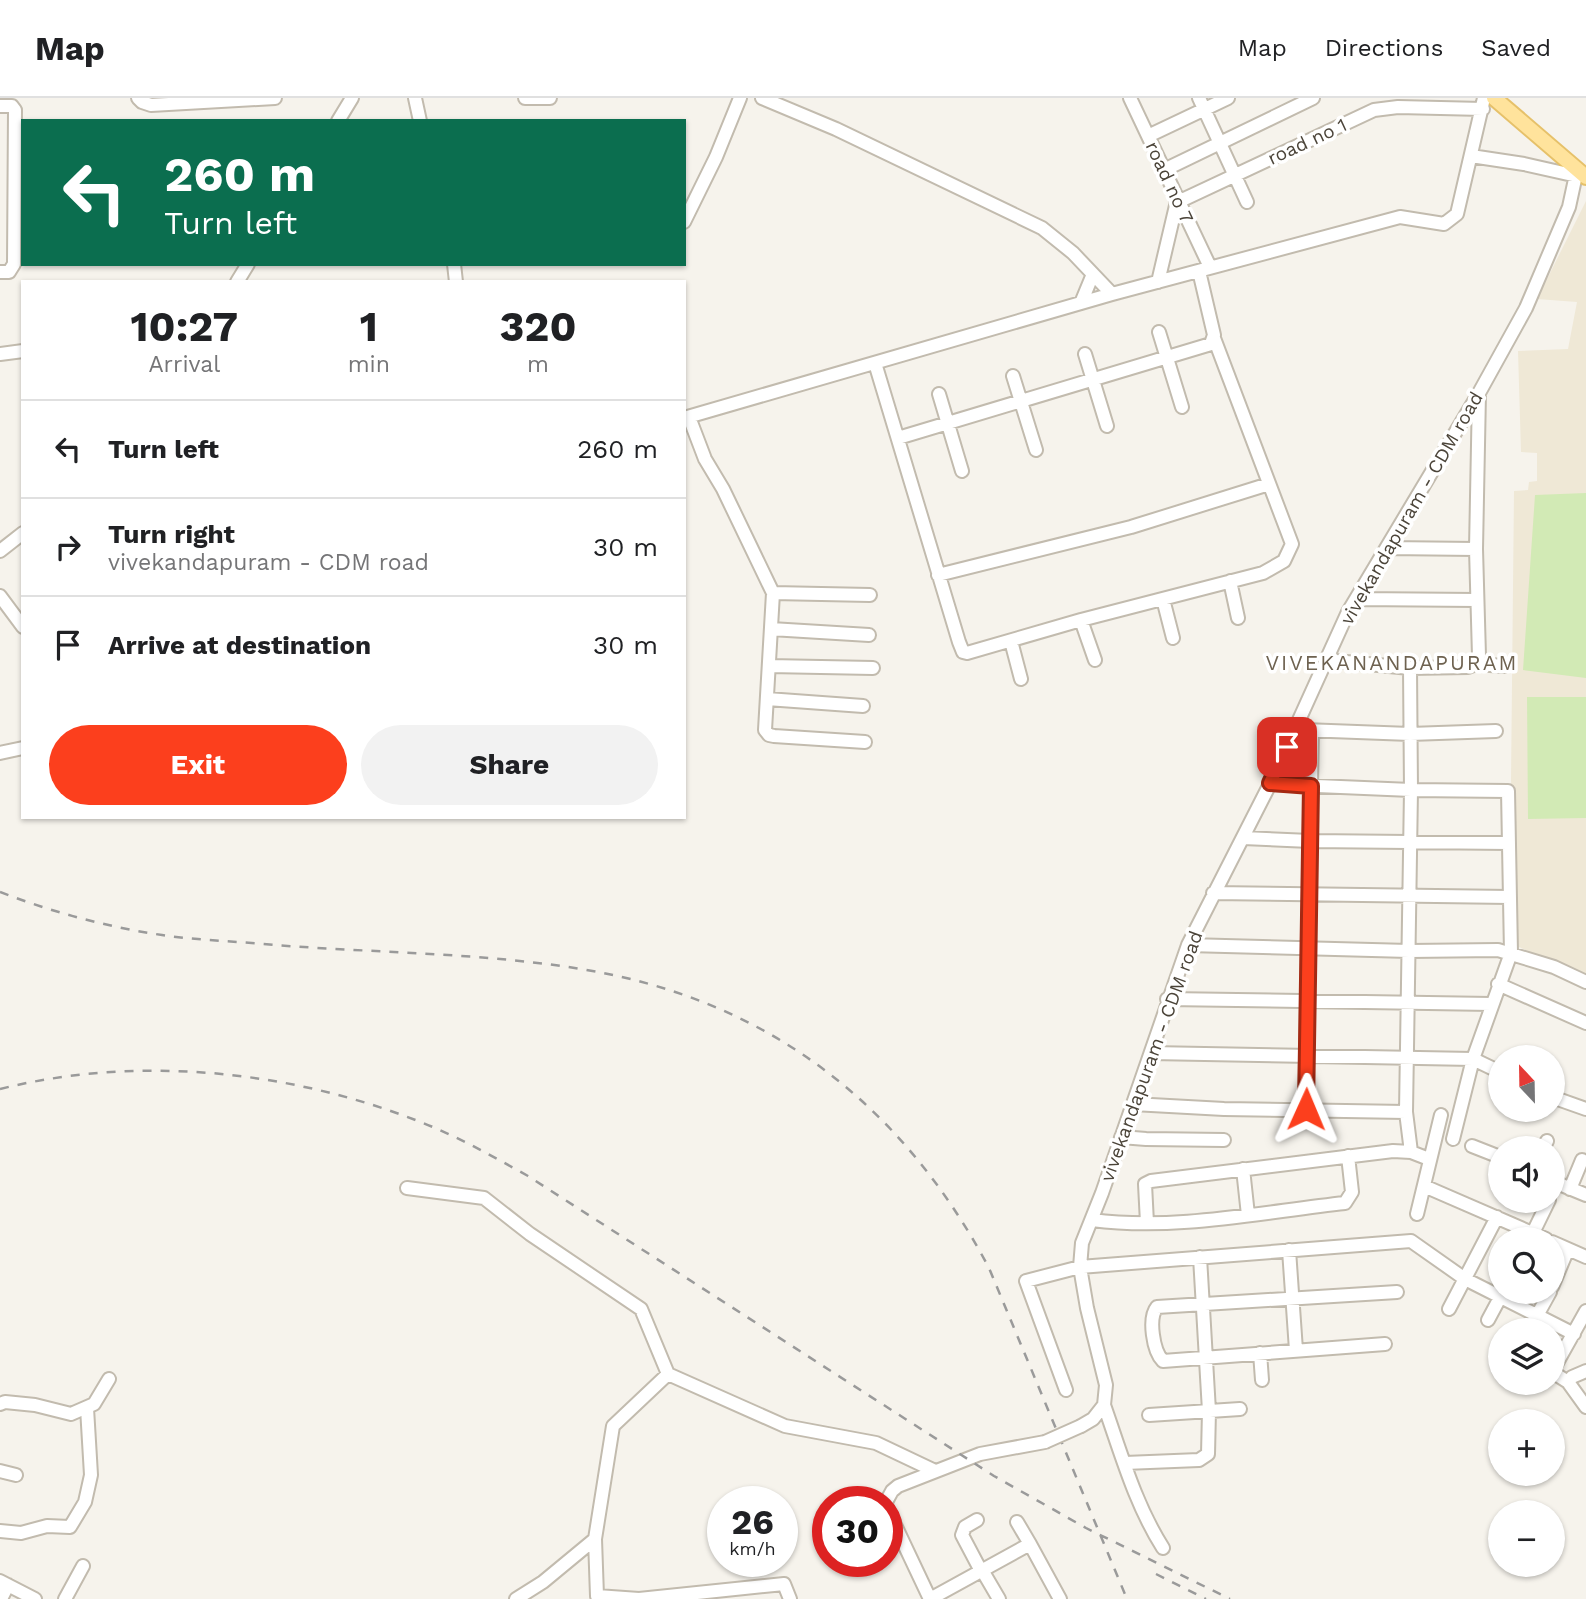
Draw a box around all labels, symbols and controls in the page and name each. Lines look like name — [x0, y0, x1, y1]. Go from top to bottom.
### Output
text: Map — [35, 29, 105, 68]
text: Map — [1238, 34, 1287, 62]
text: Directions — [1325, 34, 1443, 62]
text: Saved — [1481, 34, 1551, 62]
street label: road no 1 — [1264, 113, 1350, 170]
street label: road no 7 — [1141, 138, 1198, 227]
text: 260 m — [164, 145, 315, 203]
icon: left — [49, 147, 140, 238]
text: Turn left — [164, 204, 297, 242]
text: 10:27 — [131, 302, 238, 351]
text: 1 — [360, 302, 378, 351]
text: 320 — [499, 302, 576, 351]
text: Arrival — [148, 351, 220, 378]
text: min — [348, 351, 390, 378]
text: m — [527, 351, 549, 378]
street label: vivekandapuram - CDM road — [1335, 388, 1488, 629]
icon: left — [49, 430, 87, 468]
text: Turn left — [108, 434, 219, 464]
text: 260 m — [577, 434, 658, 464]
text: Turn right — [108, 519, 235, 549]
icon: right — [49, 528, 87, 566]
text: 30 m — [593, 532, 658, 562]
text: vivekandapuram - CDM road — [108, 549, 429, 576]
icon: arrive — [49, 626, 87, 664]
text: Arrive at destination — [108, 630, 371, 660]
text: 30 m — [593, 630, 658, 660]
district label: VIVEKANANDAPURAM — [1265, 650, 1519, 675]
pin — [1257, 717, 1317, 777]
button: Exit — [49, 725, 347, 805]
button: Share — [361, 725, 658, 805]
icon: arrive — [1268, 728, 1306, 766]
street label: vivekandapuram - CDM road — [1095, 928, 1208, 1185]
north arrow — [1488, 1045, 1564, 1122]
map controls — [1488, 1045, 1565, 1577]
position arrow — [1269, 1072, 1343, 1146]
button: sound — [1488, 1136, 1565, 1213]
button: search — [1488, 1227, 1565, 1304]
button: layers — [1488, 1318, 1565, 1395]
button: + — [1488, 1409, 1565, 1486]
speed limit sign: 30 — [812, 1486, 903, 1577]
button: − — [1488, 1500, 1565, 1577]
text: 26 — [731, 1501, 774, 1543]
text: km/h — [729, 1538, 776, 1559]

